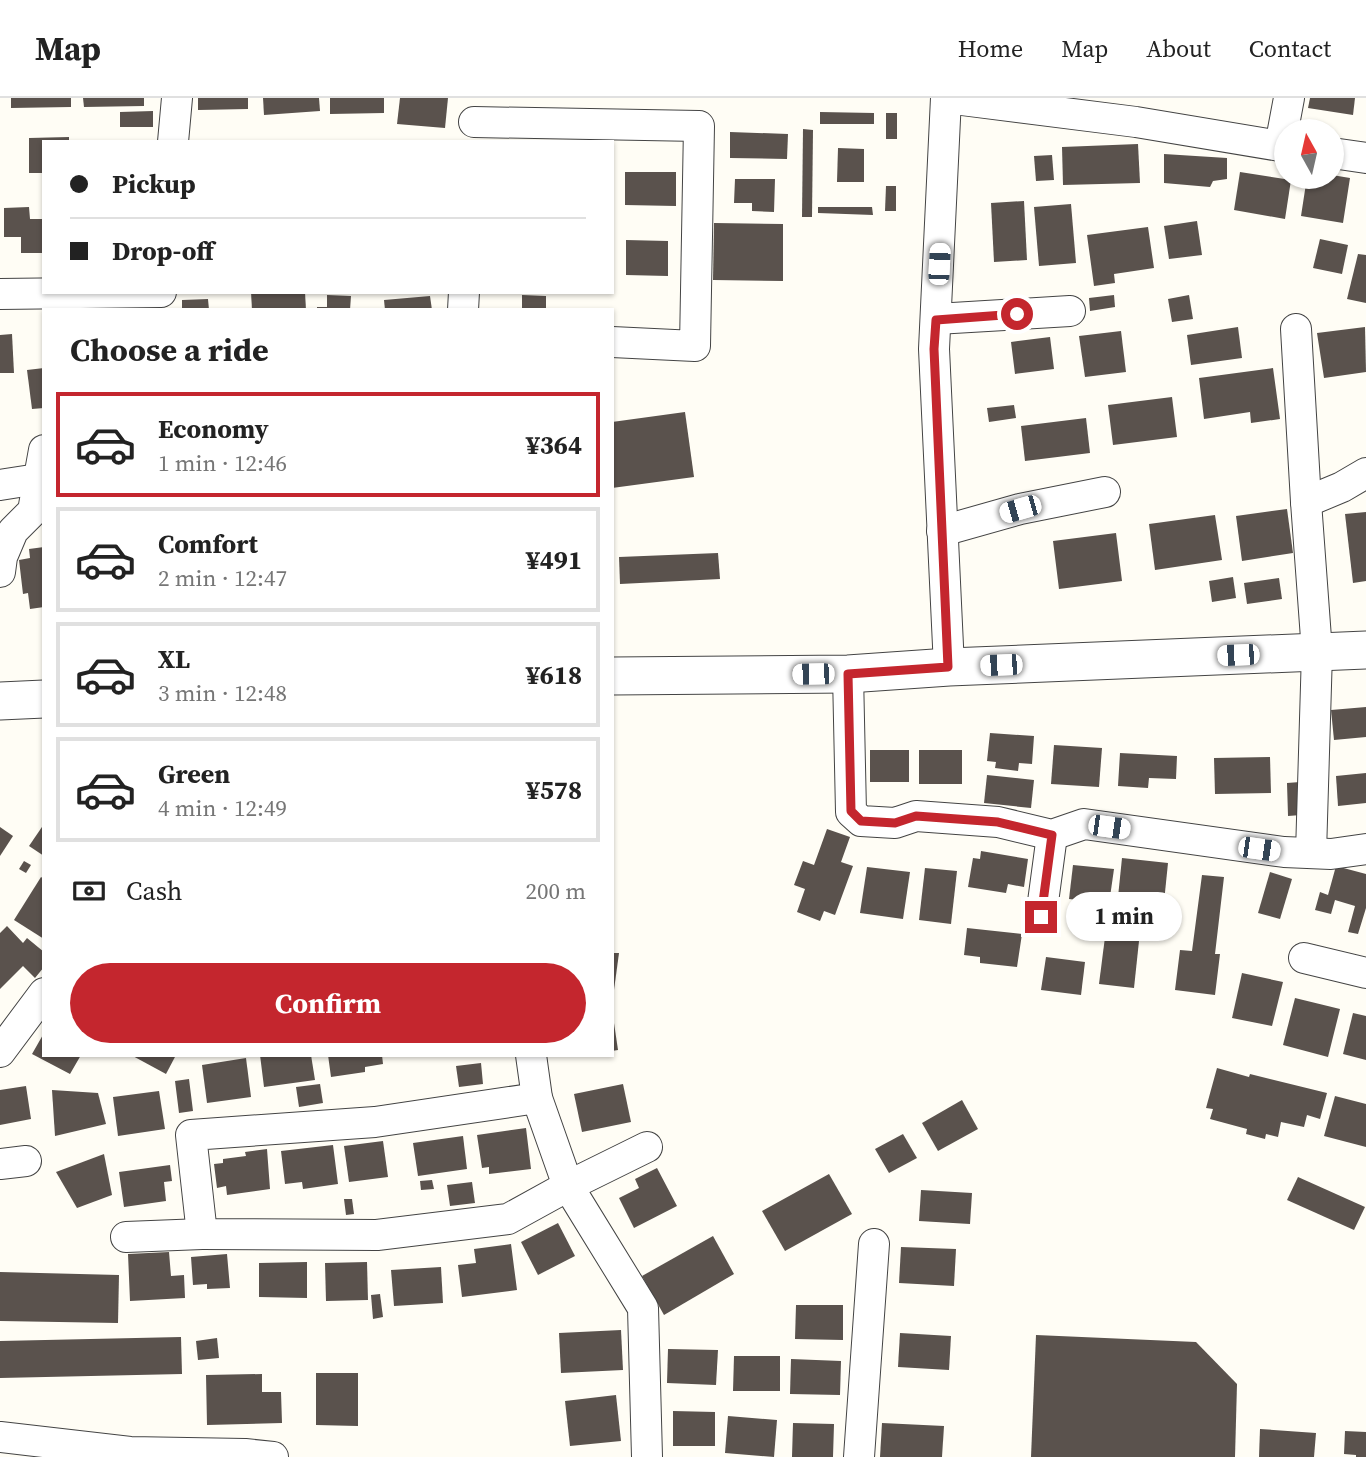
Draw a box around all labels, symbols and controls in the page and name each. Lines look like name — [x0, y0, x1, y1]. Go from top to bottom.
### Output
text: Map — [35, 26, 101, 71]
text: Home — [958, 32, 1023, 65]
text: Map — [1061, 32, 1108, 65]
text: About — [1146, 32, 1211, 65]
text: Contact — [1249, 32, 1331, 65]
north arrow — [1274, 119, 1344, 189]
map controls — [1274, 119, 1344, 189]
text: Pickup — [112, 166, 196, 202]
text: Drop-off — [112, 233, 214, 269]
car — [928, 242, 951, 286]
route start — [1001, 298, 1033, 330]
text: Choose a ride — [70, 328, 269, 372]
text: Economy — [158, 411, 269, 447]
icon: car — [74, 413, 137, 476]
text: ¥364 — [526, 427, 582, 463]
text: 1 min · 12:46 — [158, 447, 287, 479]
car — [997, 493, 1044, 525]
text: Comfort — [158, 526, 258, 562]
icon: car — [74, 528, 137, 591]
text: ¥491 — [526, 542, 582, 578]
text: 2 min · 12:47 — [158, 562, 287, 594]
text: XL — [158, 641, 190, 677]
icon: car — [74, 643, 137, 706]
car — [1217, 644, 1260, 666]
car — [980, 654, 1023, 676]
text: ¥618 — [526, 657, 582, 693]
car — [792, 663, 835, 685]
text: 3 min · 12:48 — [158, 677, 287, 709]
text: Green — [158, 756, 230, 792]
icon: car — [74, 758, 137, 821]
text: ¥578 — [526, 772, 582, 808]
text: 4 min · 12:49 — [158, 792, 287, 824]
car — [1087, 814, 1132, 840]
car — [1237, 836, 1282, 862]
icon: cash — [70, 872, 108, 910]
text: Cash — [126, 873, 182, 909]
text: 200 m — [525, 875, 586, 907]
callout: 1 min — [1066, 892, 1181, 942]
text: 1 min — [1094, 900, 1154, 932]
route end — [1025, 901, 1057, 933]
button: Confirm — [70, 963, 586, 1043]

